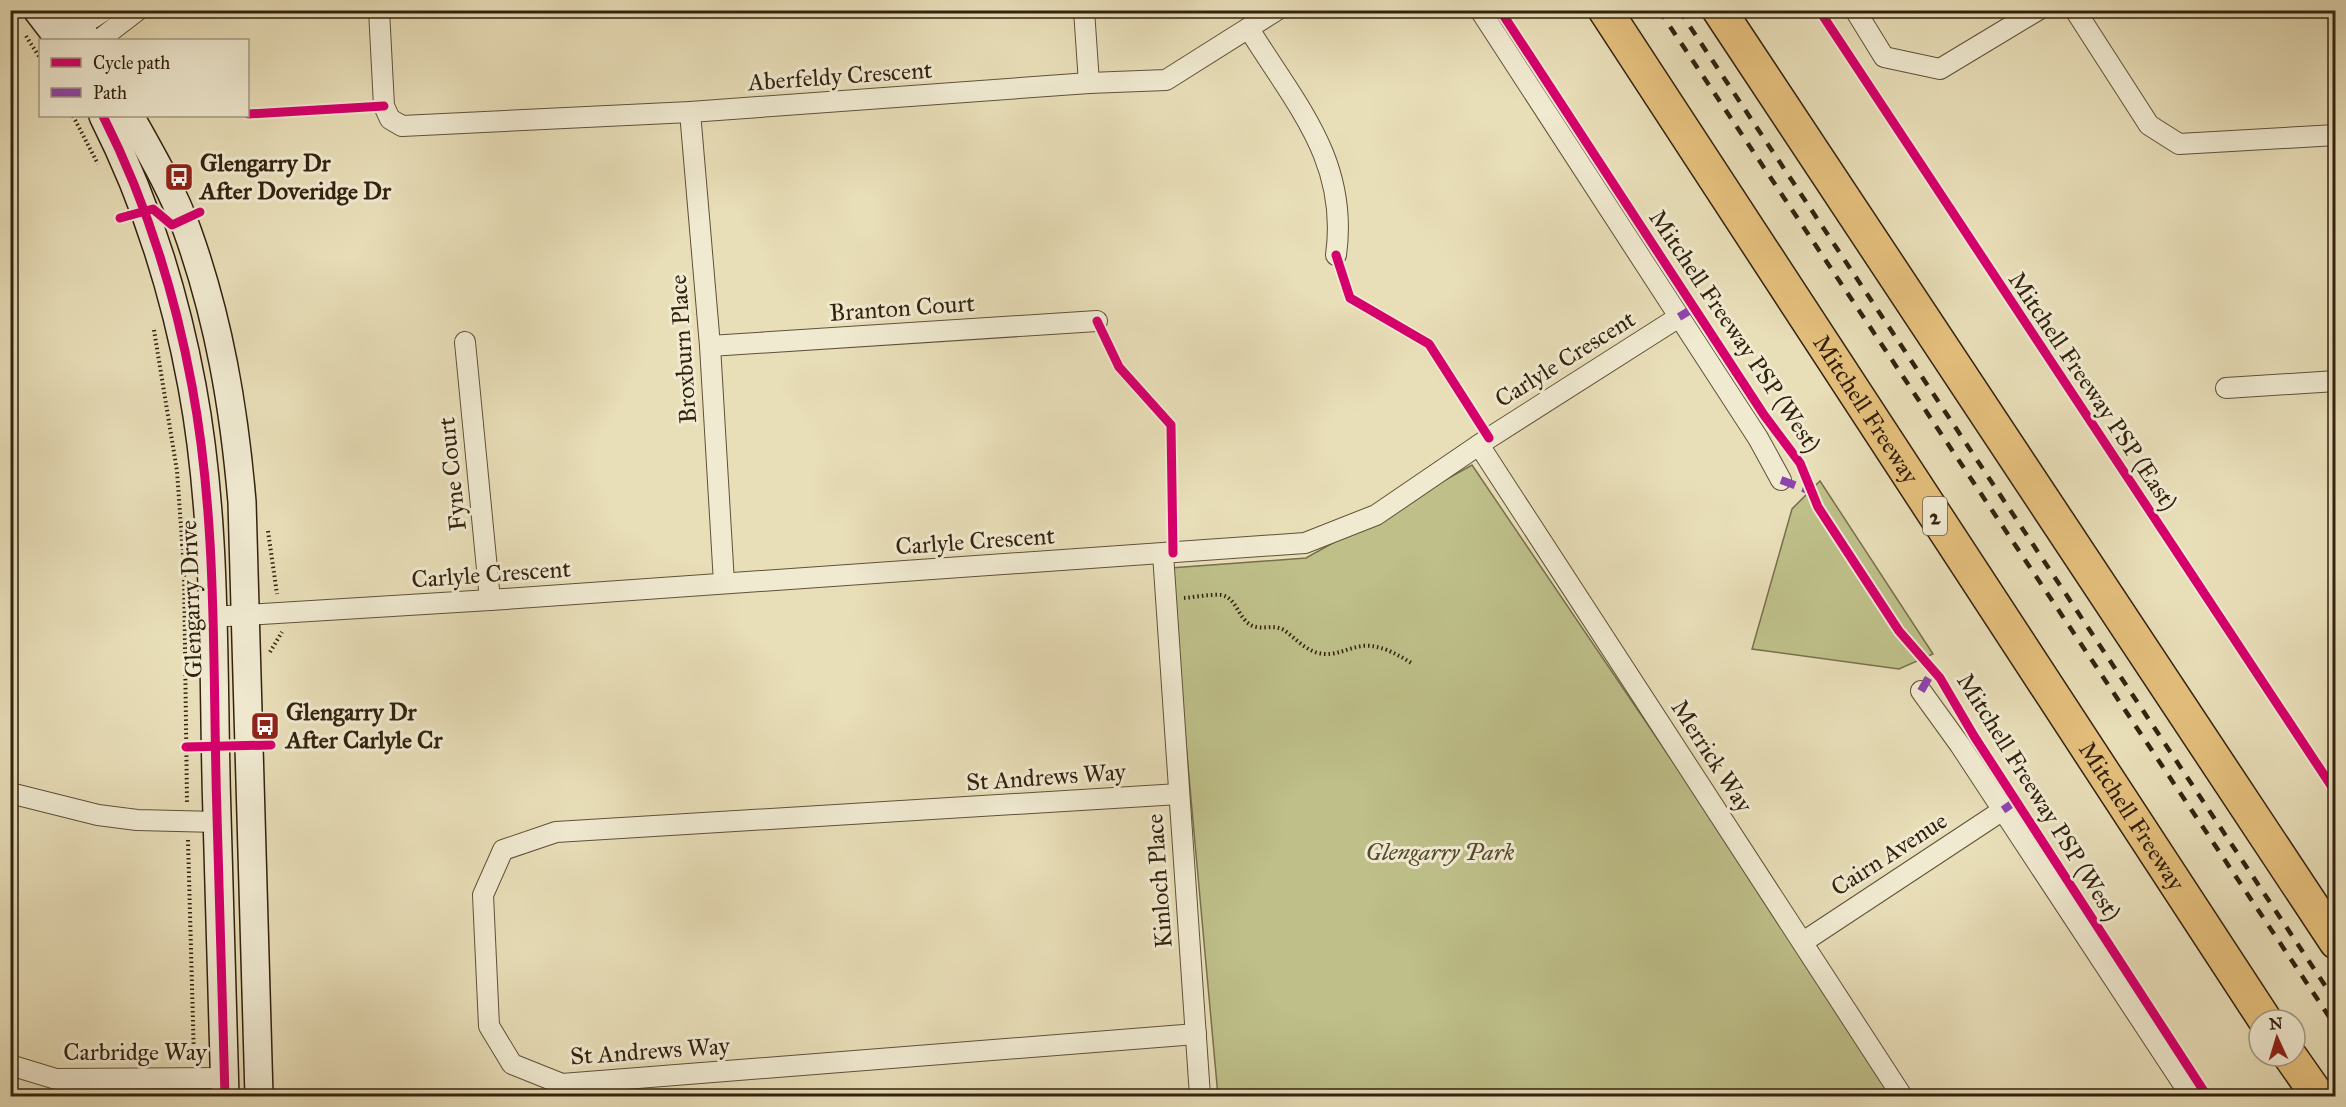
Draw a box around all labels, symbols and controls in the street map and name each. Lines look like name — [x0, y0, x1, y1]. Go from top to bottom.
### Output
legend — [39, 39, 249, 117]
text: Cycle path — [93, 52, 170, 74]
street label: Aberfeldy Crescent — [746, 55, 934, 97]
text: Path — [93, 82, 127, 104]
place label: Glengarry Dr After Doveridge Dr — [198, 148, 392, 206]
bus stop icon: Glengarry Dr After Doveridge Dr — [163, 161, 195, 193]
street label: Mitchell Freeway PSP (West) — [1643, 204, 1827, 458]
street label: Mitchell Freeway PSP (East) — [2002, 266, 2184, 516]
street label: Broxburn Place — [663, 273, 703, 425]
street label: Branton Court — [828, 288, 976, 328]
street label: Carlyle Crescent — [1489, 304, 1641, 414]
street label: Mitchell Freeway — [1806, 329, 1926, 490]
street label: Fyne Court — [431, 415, 473, 532]
road number: 2 — [1923, 497, 1947, 535]
street label: Glengarry Drive — [173, 519, 209, 679]
street label: Carlyle Crescent — [894, 520, 1056, 562]
street label: Carlyle Crescent — [410, 553, 572, 595]
street label: Mitchell Freeway PSP (West) — [1950, 668, 2128, 926]
street label: Merrick Way — [1665, 694, 1760, 819]
place label: Glengarry Dr After Carlyle Cr — [284, 697, 443, 755]
bus stop icon: Glengarry Dr After Carlyle Cr — [249, 710, 281, 742]
street label: Mitchell Freeway — [2072, 736, 2192, 897]
street label: St Andrews Way — [965, 756, 1128, 798]
street label: Cairn Avenue — [1825, 805, 1953, 903]
street label: Kinloch Place — [1139, 813, 1179, 949]
park label: Glengarry Park — [1366, 837, 1515, 867]
north arrow — [2247, 1008, 2307, 1068]
text: N — [2269, 1014, 2284, 1033]
street label: St Andrews Way — [569, 1030, 732, 1072]
street label: Carbridge Way — [63, 1037, 208, 1067]

